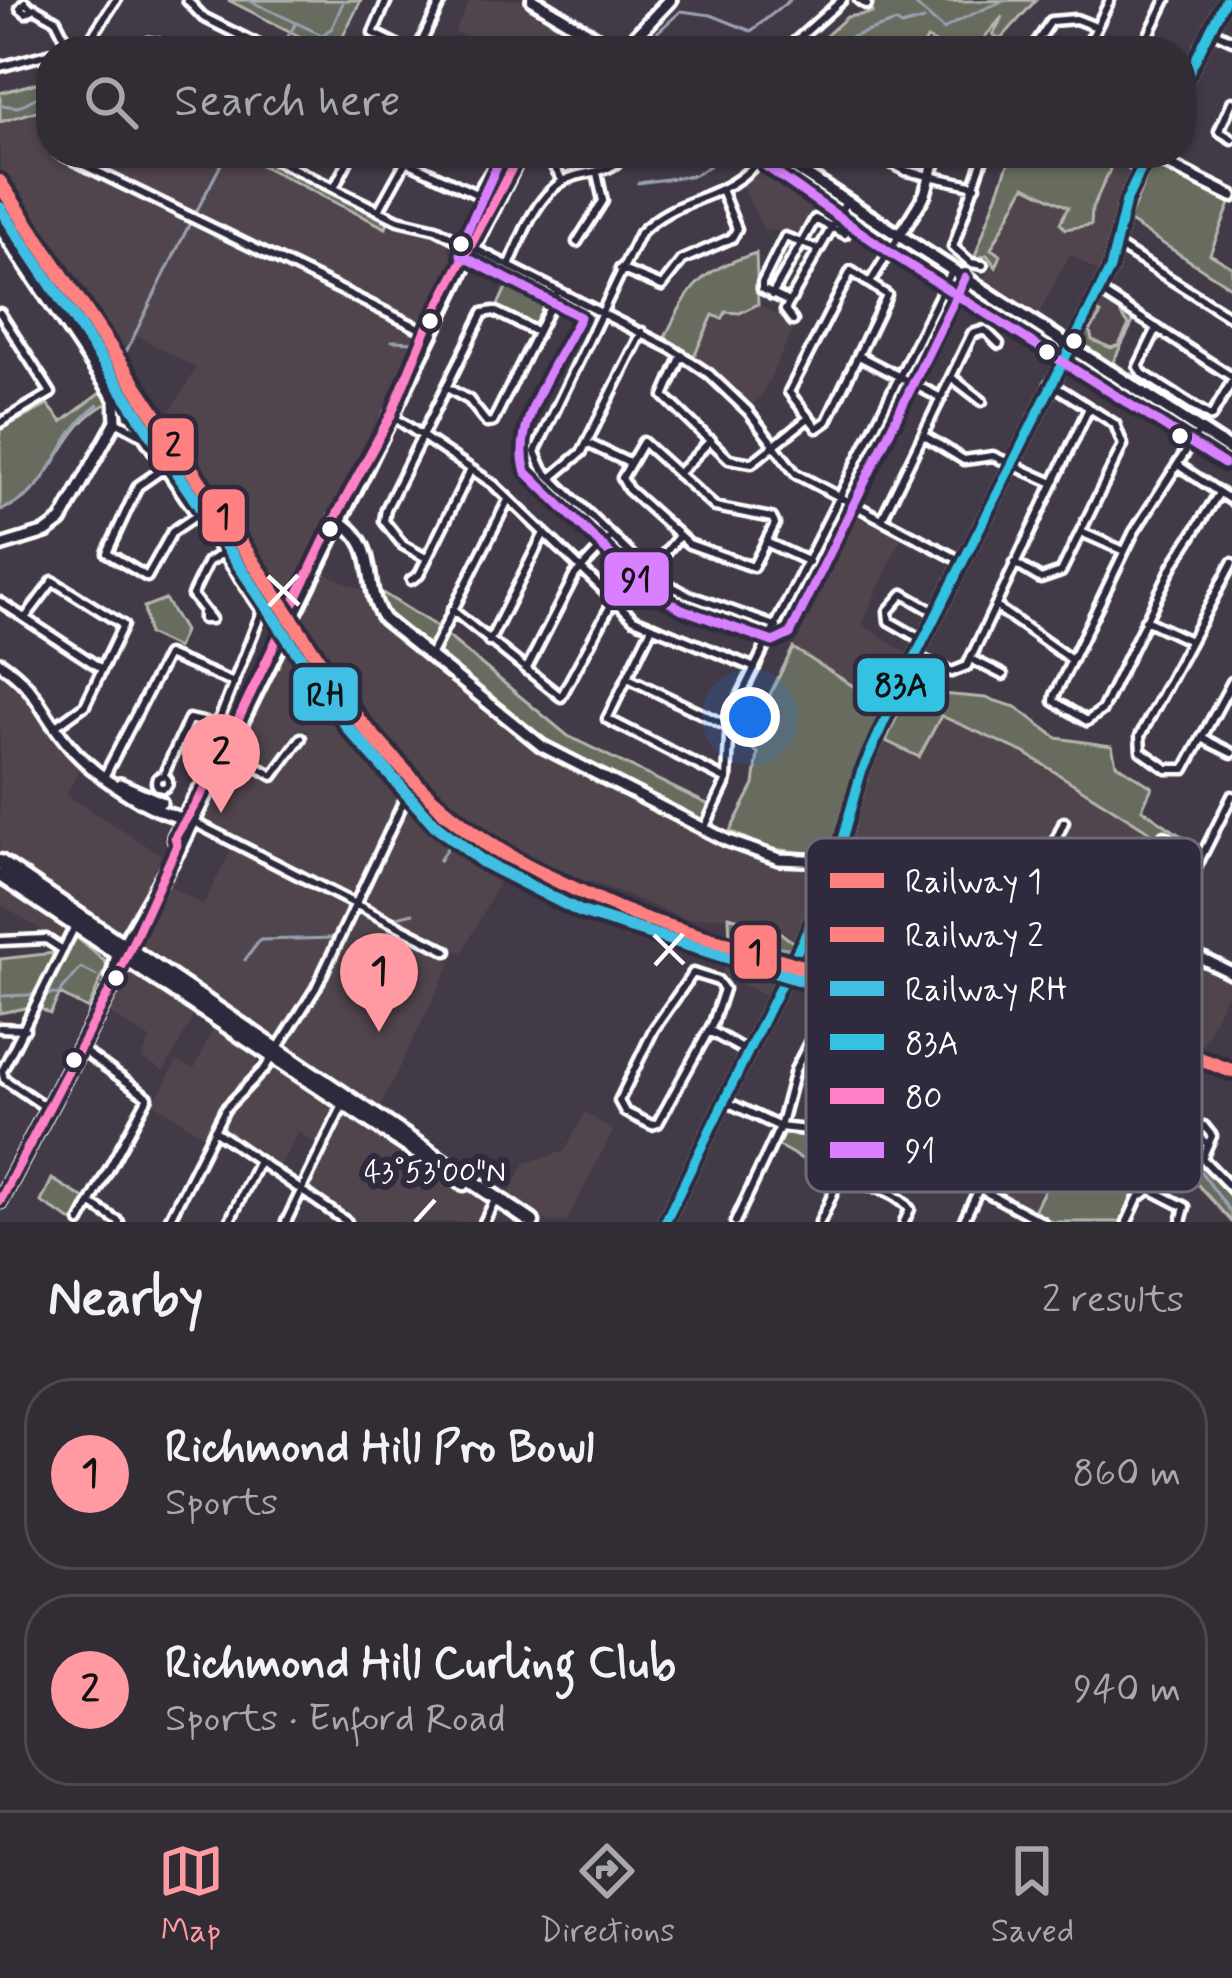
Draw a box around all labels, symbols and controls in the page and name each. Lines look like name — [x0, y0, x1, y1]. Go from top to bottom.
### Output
search box — [36, 36, 1196, 168]
icon: search — [78, 69, 144, 135]
text: Search here — [174, 73, 401, 132]
unlabelled marker — [450, 233, 472, 255]
unlabelled marker — [419, 310, 441, 332]
unlabelled marker — [1063, 330, 1085, 352]
unlabelled marker — [1036, 341, 1058, 363]
line badge: 2 — [150, 416, 196, 473]
text: 2 — [165, 425, 182, 469]
unlabelled marker — [1169, 425, 1191, 447]
line badge: 1 — [200, 487, 247, 544]
text: 1 — [216, 496, 230, 540]
unlabelled marker — [319, 518, 341, 540]
line badge: 91 — [602, 550, 671, 608]
text: 91 — [621, 560, 651, 604]
line badge: 83A — [855, 656, 947, 714]
line badge: RH — [291, 665, 360, 723]
text: 83A — [874, 665, 928, 709]
text: RH — [306, 675, 344, 719]
your location — [720, 687, 780, 747]
pin: 2 — [182, 714, 260, 813]
legend — [806, 838, 1202, 1192]
text: Railway 1 — [905, 861, 1042, 905]
text: Railway 2 — [905, 915, 1043, 959]
line badge: 1 — [732, 923, 779, 981]
text: 1 — [748, 932, 762, 976]
pin: 1 — [340, 933, 418, 1032]
unlabelled marker — [105, 967, 127, 989]
text: Railway RH — [905, 969, 1067, 1013]
text: 83A — [905, 1023, 959, 1067]
unlabelled marker — [63, 1049, 85, 1071]
text: 80 — [905, 1077, 943, 1121]
text: 91 — [905, 1131, 935, 1175]
text: 43°53'00"N — [364, 1153, 506, 1192]
text: Nearby — [48, 1267, 203, 1333]
text: 2 results — [1042, 1275, 1184, 1326]
text: Richmond Hill Pro Bowl — [165, 1419, 594, 1478]
text: 1 — [81, 1449, 99, 1500]
text: 860 m — [1072, 1449, 1181, 1500]
text: Sports — [165, 1478, 278, 1529]
text: Richmond Hill Curling Club — [165, 1635, 676, 1694]
text: 2 — [80, 1665, 100, 1716]
text: 940 m — [1073, 1665, 1181, 1716]
text: Sports · Enford Road — [165, 1694, 506, 1745]
tab: Map — [158, 1838, 224, 1954]
tab: Directions — [539, 1838, 675, 1954]
tab: Saved — [991, 1838, 1074, 1954]

